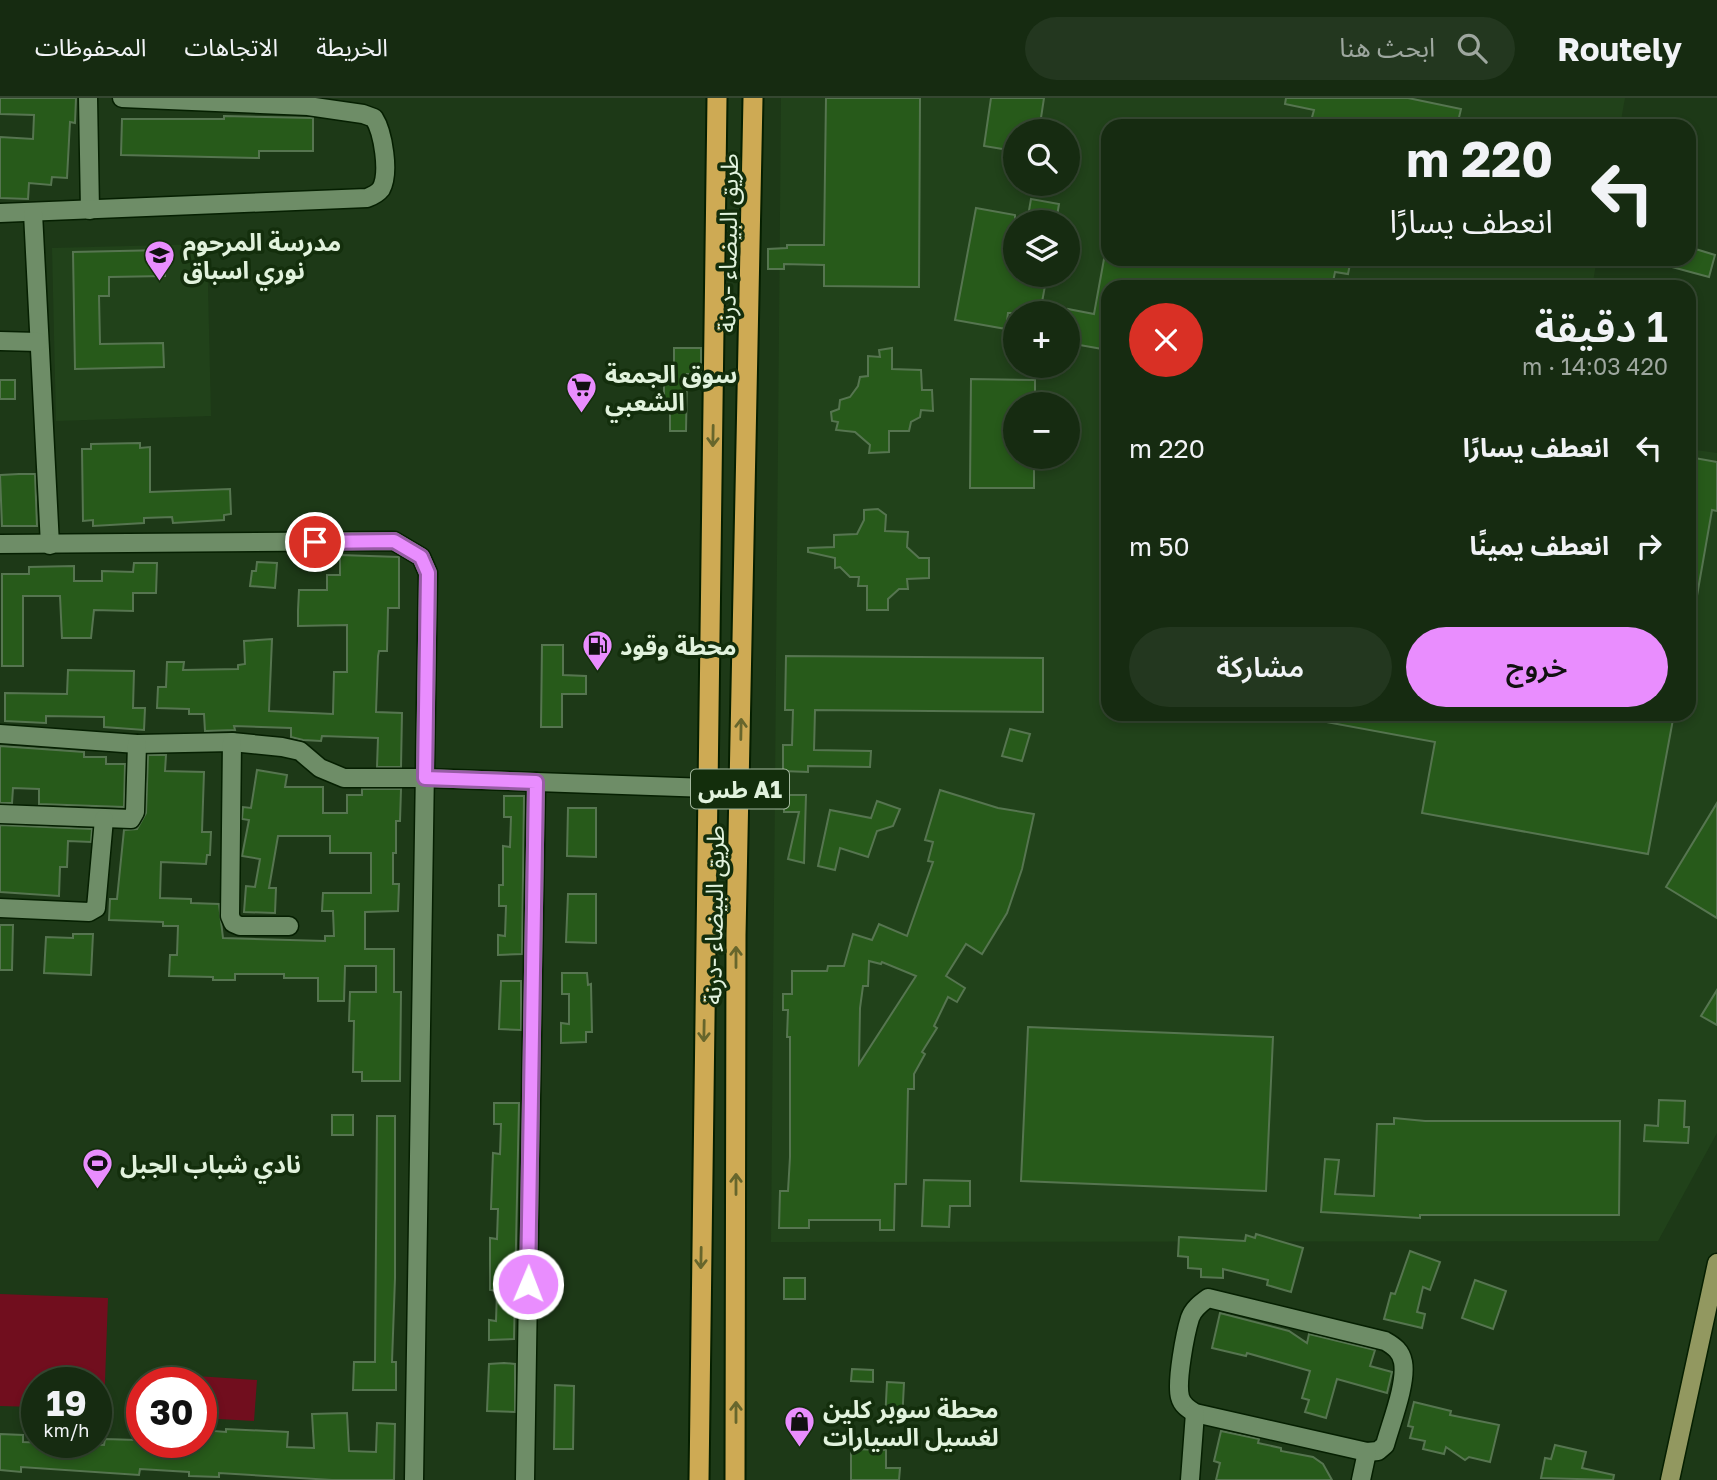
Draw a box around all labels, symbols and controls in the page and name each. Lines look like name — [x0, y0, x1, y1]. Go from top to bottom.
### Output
search box — [1025, 17, 1515, 80]
icon: search — [1453, 29, 1491, 67]
text: Routely — [1557, 29, 1682, 68]
text: المحفوظات — [35, 32, 146, 61]
text: الاتجاهات — [184, 32, 278, 61]
text: الخريطة — [316, 32, 388, 61]
text: ابحث هنا — [1339, 32, 1435, 63]
map controls — [1003, 119, 1080, 469]
button: search — [1003, 119, 1080, 196]
text: 220 m — [1406, 129, 1553, 188]
icon: left — [1577, 147, 1668, 238]
street label: طريق البيضاء -درنة — [711, 153, 745, 333]
text: انعطف يسارًا — [1390, 202, 1553, 240]
button: layers — [1003, 210, 1080, 287]
place label: مدرسة المرحوم نوري اسباق — [183, 227, 341, 290]
school or university icon: مدرسة المرحوم نوري اسباق — [143, 238, 177, 282]
button: + — [1003, 301, 1080, 378]
text: 1 دقيقة — [1534, 301, 1668, 351]
button: close — [1129, 303, 1203, 377]
text: 420 m · 14:03 — [1522, 352, 1668, 380]
place label: سوق الجمعة الشعبي — [605, 359, 737, 422]
supermarket icon: سوق الجمعة الشعبي — [565, 370, 599, 414]
button: − — [1003, 392, 1080, 469]
one-way arrow — [707, 424, 720, 447]
icon: left — [1630, 429, 1668, 467]
text: انعطف يسارًا — [1463, 432, 1609, 463]
text: 220 m — [1129, 433, 1205, 464]
pin — [285, 512, 345, 572]
icon: arrive — [296, 523, 334, 561]
icon: right — [1630, 527, 1668, 565]
text: انعطف يمينًا — [1470, 530, 1609, 561]
text: 50 m — [1129, 531, 1190, 562]
button: مشاركة — [1129, 627, 1392, 707]
button: خروج — [1406, 627, 1668, 707]
fuel station icon: محطة وقود — [580, 628, 614, 672]
place label: محطة وقود — [620, 631, 736, 661]
one-way arrow — [734, 718, 748, 741]
road number: طس A1 — [691, 769, 789, 808]
street label: طريق البيضاء -درنة — [697, 825, 731, 1005]
one-way arrow — [729, 946, 743, 969]
one-way arrow — [697, 1019, 710, 1042]
sports icon: نادي شباب الجبل — [80, 1146, 114, 1190]
place label: نادي شباب الجبل — [120, 1149, 301, 1184]
one-way arrow — [729, 1173, 743, 1196]
one-way arrow — [694, 1246, 708, 1269]
position arrow — [491, 1247, 565, 1321]
speed limit sign: 30 — [126, 1367, 217, 1458]
text: 19 — [46, 1382, 87, 1424]
place label: محطة سوبر كلين لغسيل السيارات — [823, 1394, 999, 1452]
one-way arrow — [729, 1401, 743, 1424]
shop icon: محطة سوبر كلين لغسيل السيارات — [783, 1405, 817, 1449]
text: km/h — [44, 1419, 89, 1441]

